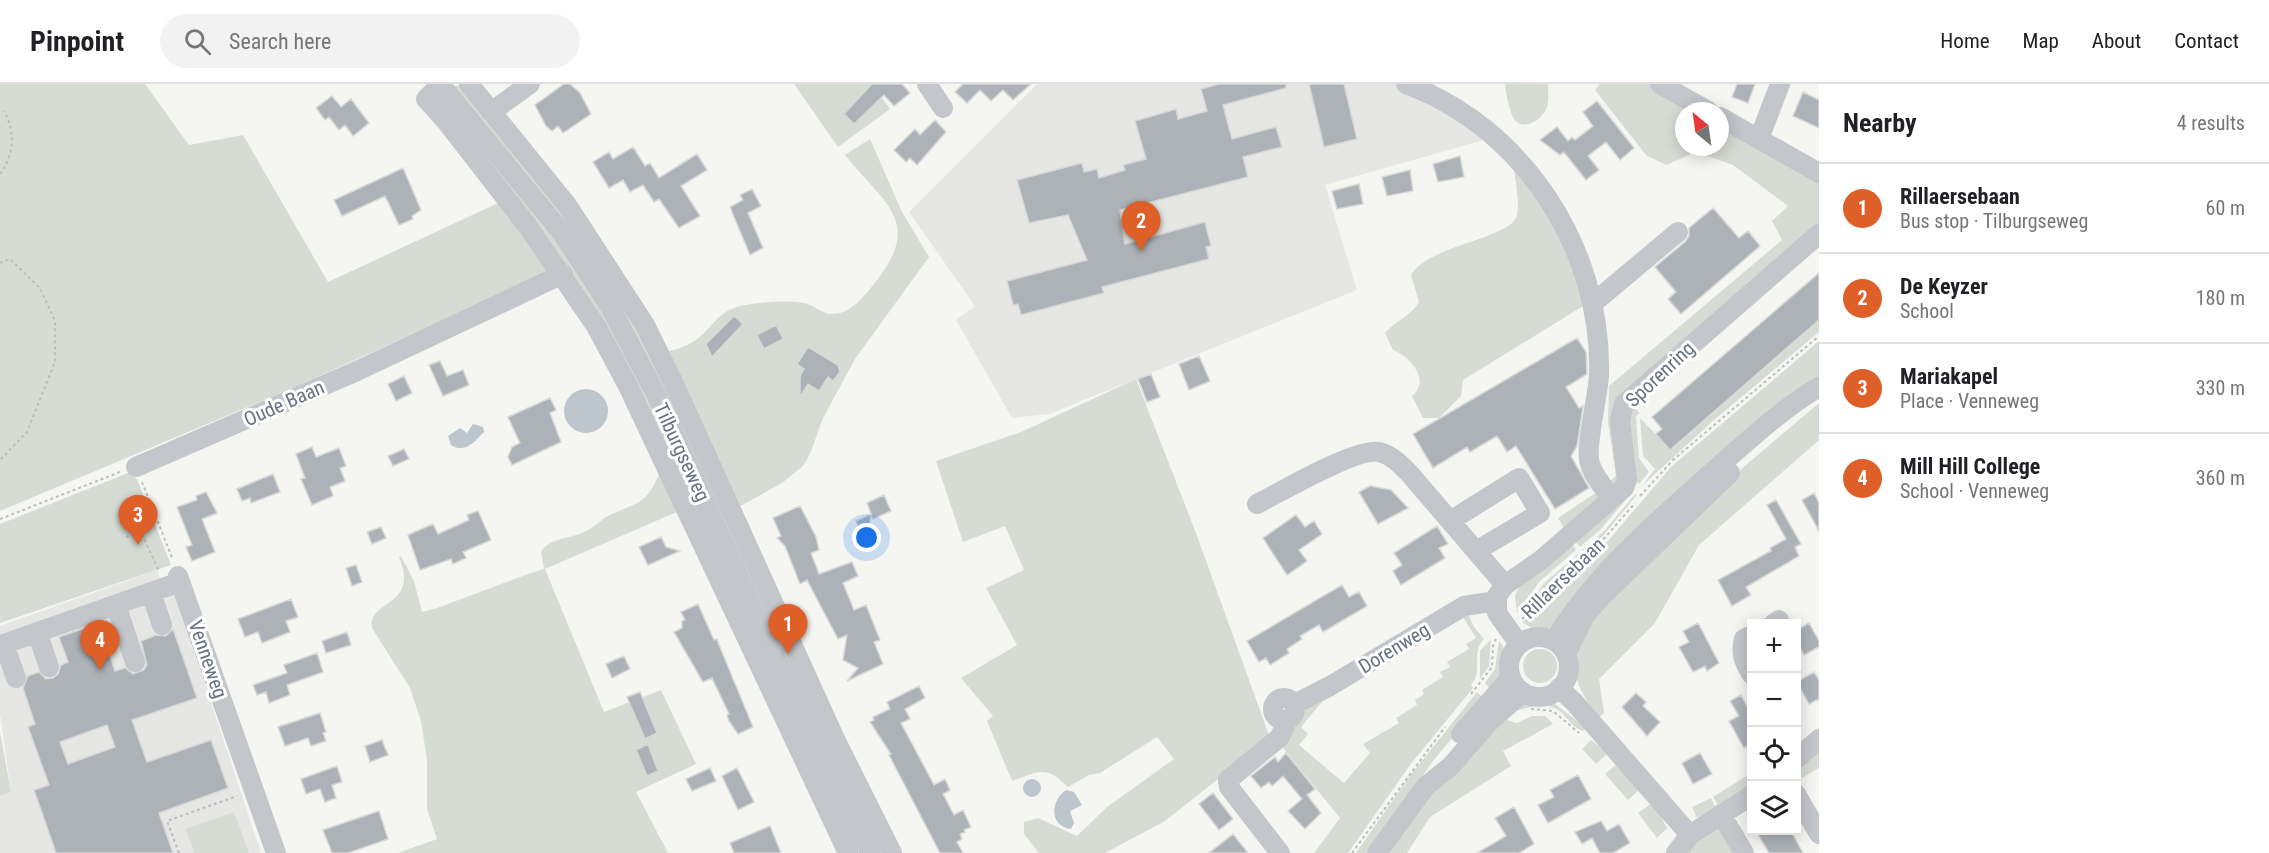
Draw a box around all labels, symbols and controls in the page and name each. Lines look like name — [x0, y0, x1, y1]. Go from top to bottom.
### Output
search box — [160, 14, 580, 68]
text: Pinpoint — [30, 25, 124, 58]
icon: search — [181, 25, 214, 58]
text: Search here — [229, 29, 331, 54]
text: Home — [1940, 29, 1990, 53]
text: Map — [2023, 29, 2059, 53]
text: About — [2092, 29, 2141, 53]
text: Contact — [2174, 29, 2239, 53]
north arrow — [1675, 102, 1729, 156]
text: Nearby — [1843, 108, 1917, 138]
text: 4 results — [2177, 111, 2245, 135]
text: Rillaersebaan — [1900, 184, 2020, 209]
text: 1 — [1857, 196, 1868, 220]
text: 60 m — [2206, 196, 2245, 220]
pin: 2 — [1122, 202, 1160, 251]
text: Bus stop · Tilburgseweg — [1900, 209, 2088, 233]
text: De Keyzer — [1900, 274, 1988, 299]
text: 2 — [1857, 286, 1868, 310]
text: 180 m — [2196, 286, 2245, 310]
text: School — [1900, 299, 1954, 323]
street label: Sporenring — [1621, 336, 1699, 412]
text: Mariakapel — [1900, 364, 1998, 389]
street label: Oude Baan — [240, 375, 328, 431]
text: 3 — [1857, 376, 1868, 400]
text: 330 m — [2196, 376, 2245, 400]
text: Place · Venneweg — [1900, 389, 2039, 413]
street label: Tilburgseweg — [649, 399, 715, 505]
text: Mill Hill College — [1900, 454, 2040, 479]
text: 4 — [1857, 466, 1868, 490]
text: 360 m — [2196, 466, 2245, 490]
text: School · Venneweg — [1900, 479, 2049, 503]
pin: 3 — [118, 496, 158, 545]
your location — [852, 523, 881, 552]
street label: Rillaersebaan — [1516, 532, 1610, 624]
pin: 1 — [768, 604, 808, 654]
street label: Venneweg — [183, 617, 233, 701]
street label: Dorenweg — [1354, 617, 1434, 679]
map controls — [1747, 619, 1801, 835]
button: + — [1747, 619, 1801, 673]
pin: 4 — [80, 620, 120, 670]
button: − — [1747, 673, 1801, 727]
button: locate — [1747, 727, 1801, 781]
button: layers — [1747, 781, 1801, 835]

